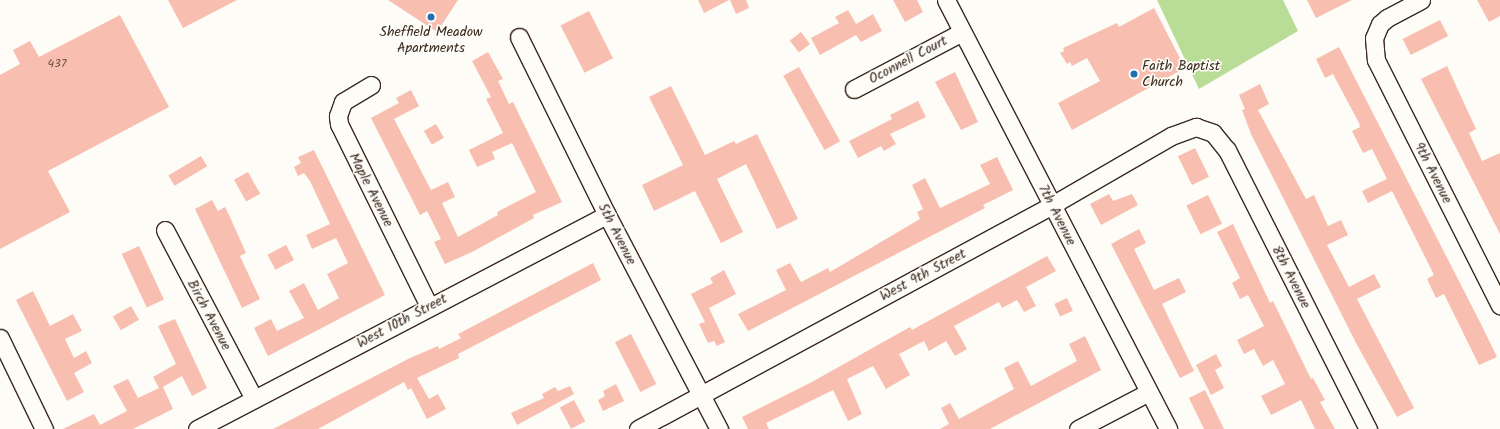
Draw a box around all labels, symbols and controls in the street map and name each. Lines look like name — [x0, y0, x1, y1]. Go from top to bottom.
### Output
marker: Sheffield Meadow Apartments — [426, 12, 436, 22]
place label: Sheffield Meadow Apartments — [380, 24, 482, 56]
street label: Oconnell Court — [866, 32, 950, 88]
house number: 437 — [48, 57, 66, 71]
place label: Faith Baptist Church — [1142, 58, 1220, 90]
marker: Faith Baptist Church — [1129, 69, 1139, 79]
street label: 9th Avenue — [1410, 140, 1456, 206]
street label: Maple Avenue — [345, 150, 397, 230]
street label: 7th Avenue — [1034, 182, 1080, 248]
street label: 5th Avenue — [594, 200, 640, 268]
street label: 8th Avenue — [1268, 243, 1314, 311]
street label: West 9th Street — [877, 245, 969, 305]
street label: Birch Avenue — [183, 277, 235, 353]
street label: West 10th Street — [354, 290, 450, 352]

